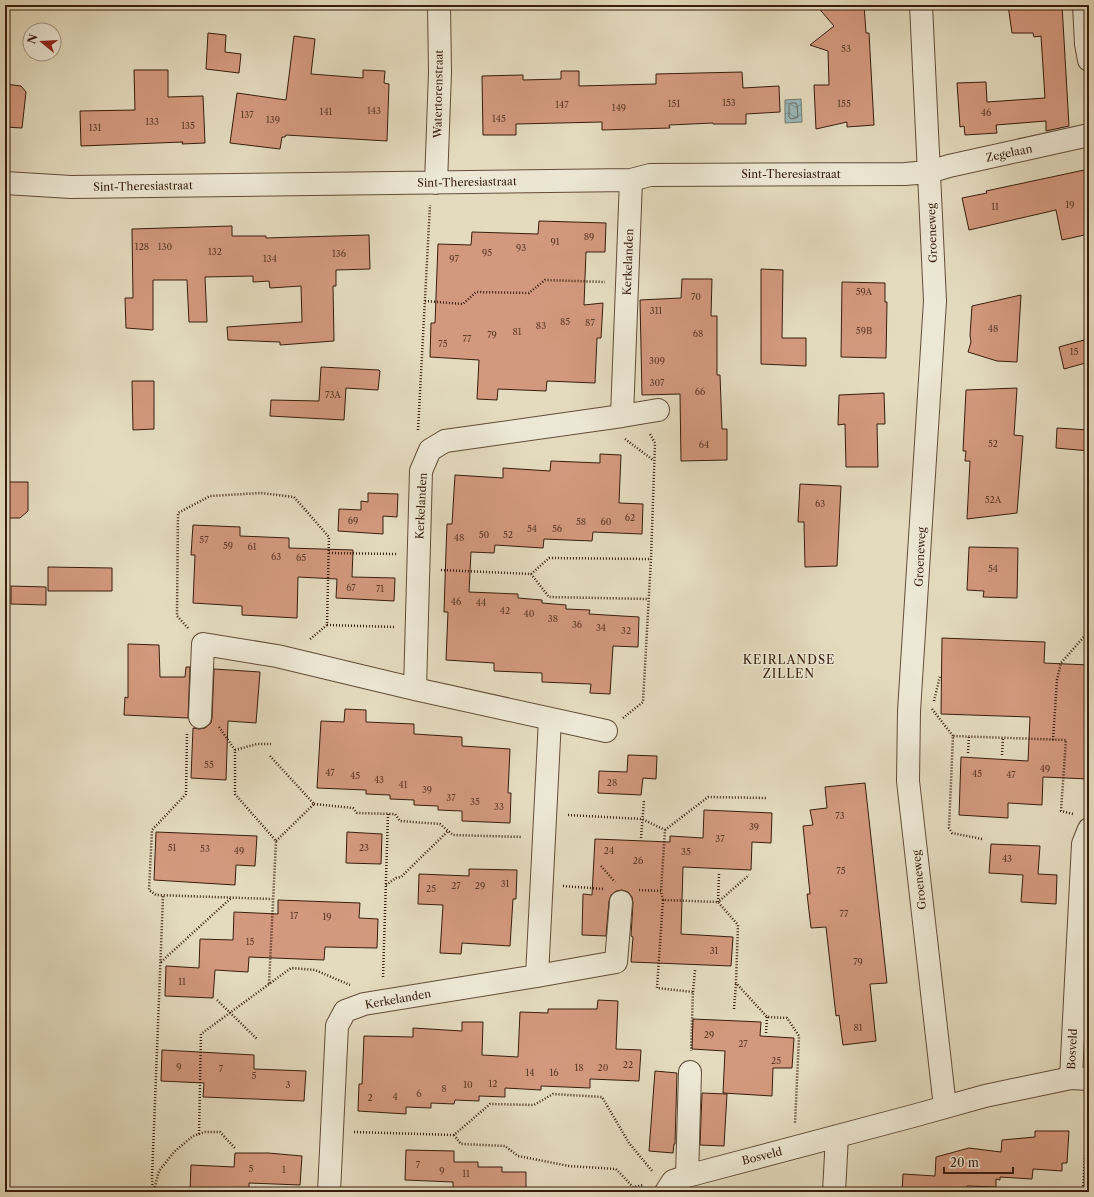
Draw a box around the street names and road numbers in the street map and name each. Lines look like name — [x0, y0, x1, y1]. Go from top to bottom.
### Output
street label: Watertorenstraat — [430, 50, 446, 139]
street label: Zegelaan — [984, 141, 1034, 165]
street label: Sint-Theresiastraat — [741, 167, 841, 181]
street label: Sint-Theresiastraat — [417, 174, 517, 190]
street label: Sint-Theresiastraat — [93, 178, 193, 194]
street label: Groeneweg — [924, 203, 940, 263]
street label: Kerkelanden — [620, 228, 636, 296]
street label: Kerkelanden — [412, 472, 430, 540]
street label: Groeneweg — [911, 527, 929, 587]
street label: Groeneweg — [909, 849, 929, 911]
street label: Kerkelanden — [364, 986, 432, 1012]
street label: Bosveld — [1064, 1028, 1080, 1070]
street label: Bosveld — [740, 1144, 784, 1168]

